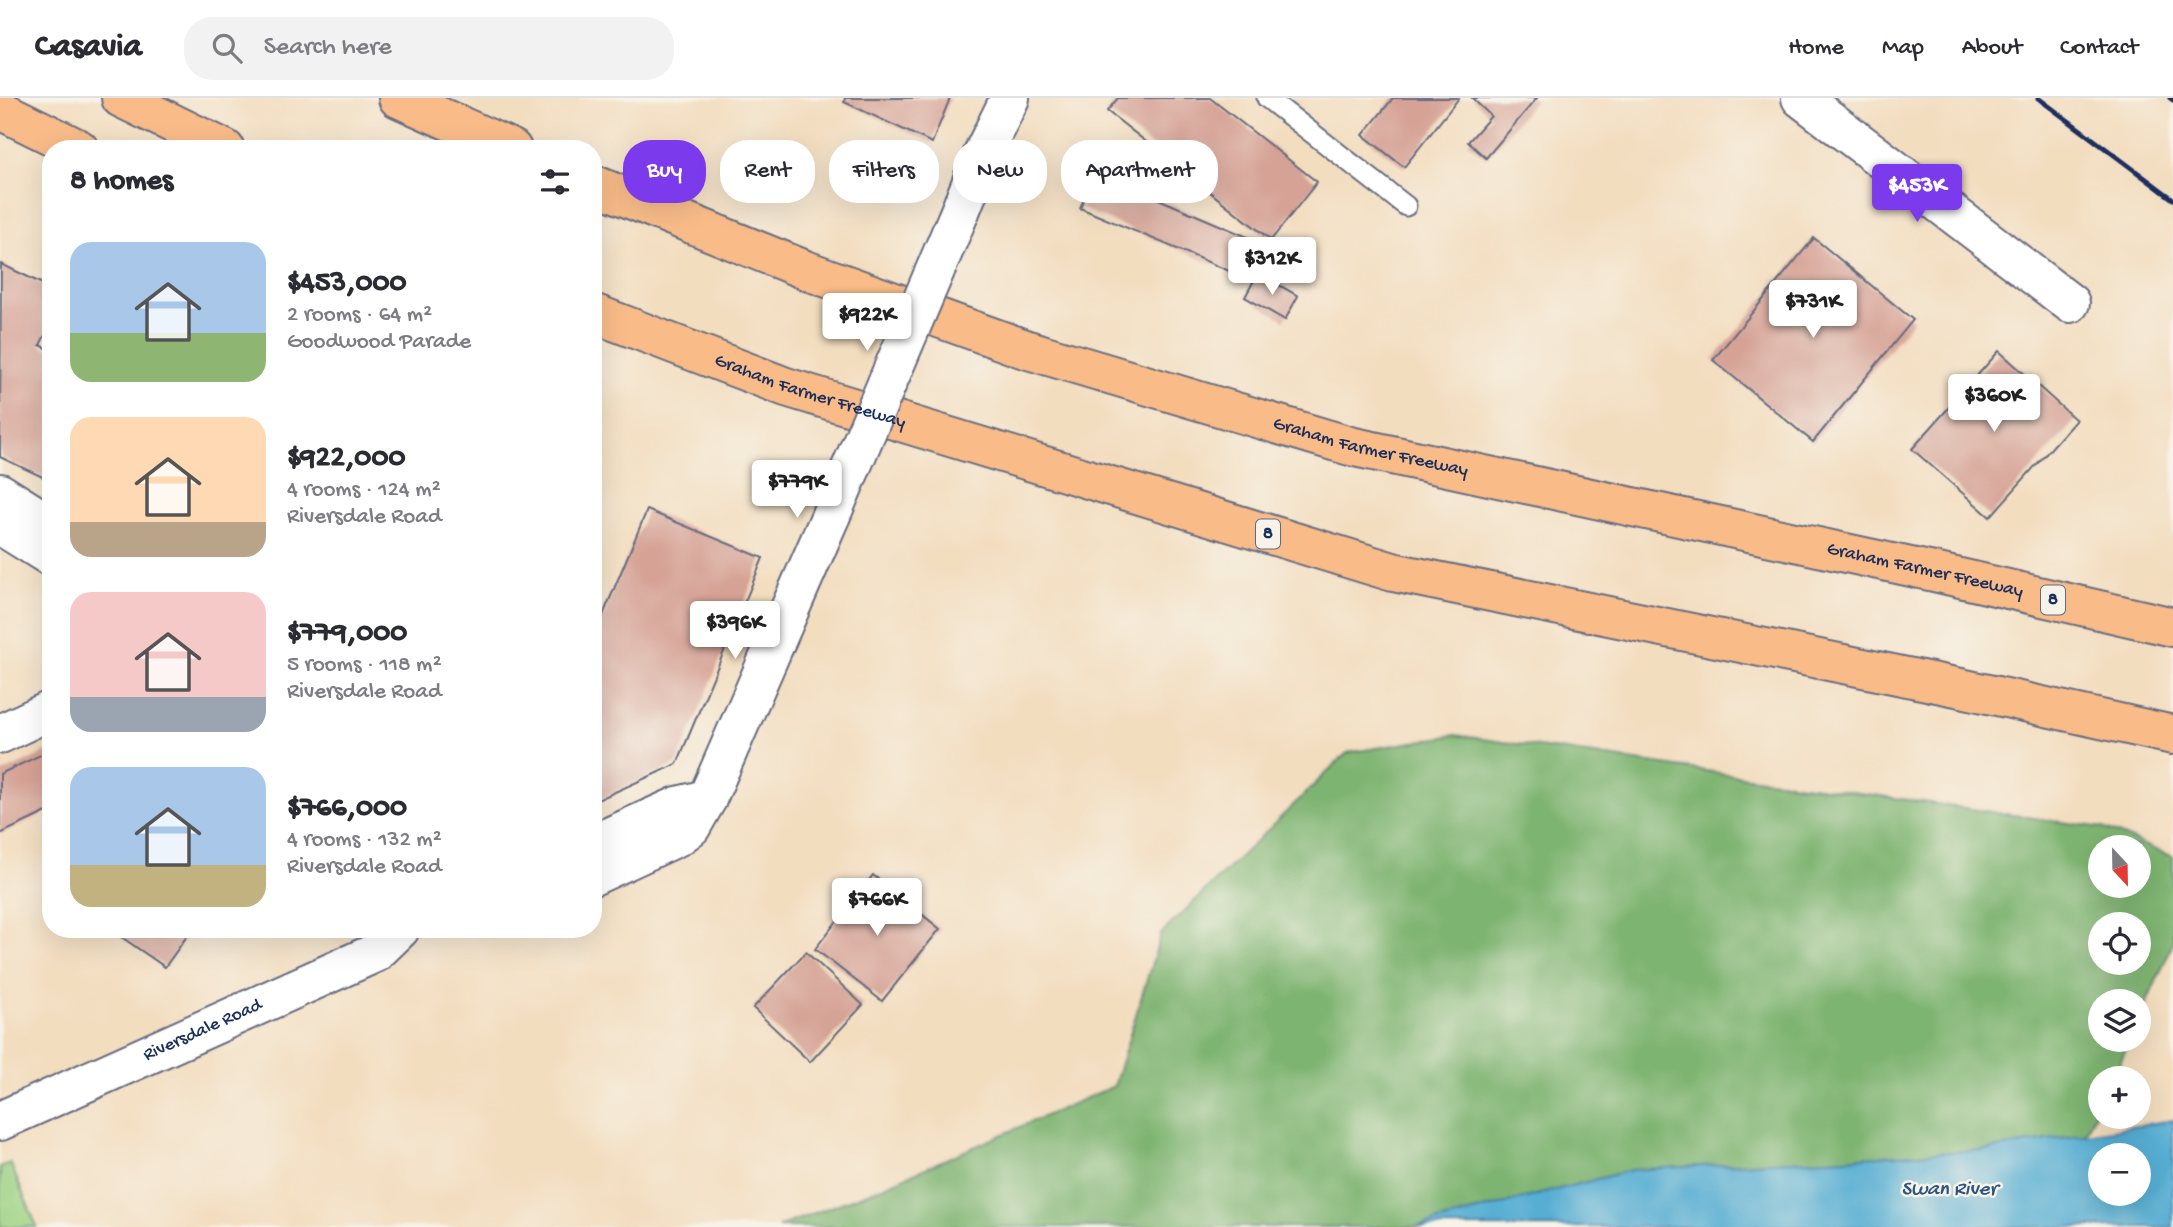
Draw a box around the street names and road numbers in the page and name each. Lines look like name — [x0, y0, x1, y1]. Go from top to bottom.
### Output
street label: Graham Farmer Freeway — [711, 349, 909, 434]
street label: Graham Farmer Freeway — [1270, 412, 1471, 483]
road number: 8 — [1256, 520, 1280, 548]
street label: Graham Farmer Freeway — [1825, 538, 2026, 604]
road number: 8 — [2041, 586, 2065, 614]
street label: Riversdale Road — [140, 993, 267, 1067]

